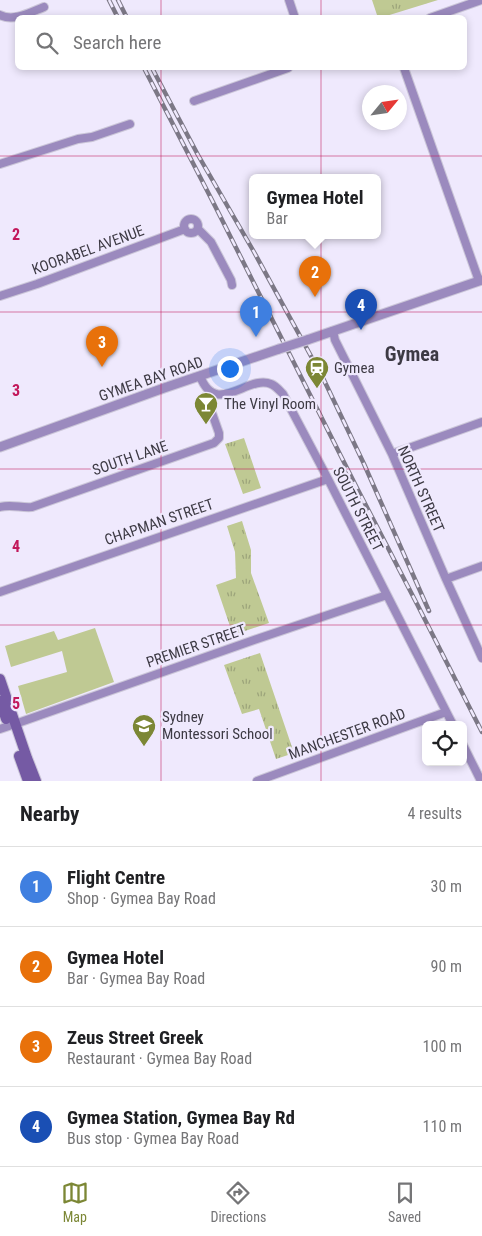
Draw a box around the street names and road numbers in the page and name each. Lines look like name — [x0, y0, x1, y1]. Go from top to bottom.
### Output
street label: KOORABEL AVENUE — [30, 221, 146, 279]
street label: GYMEA BAY ROAD — [96, 353, 206, 405]
street label: SOUTH LANE — [90, 437, 170, 479]
street label: NORTH STREET — [394, 443, 448, 535]
street label: SOUTH STREET — [329, 464, 387, 554]
street label: CHAPMAN STREET — [102, 495, 216, 549]
street label: PREMIER STREET — [144, 620, 248, 671]
street label: MANCHESTER ROAD — [286, 704, 408, 764]

